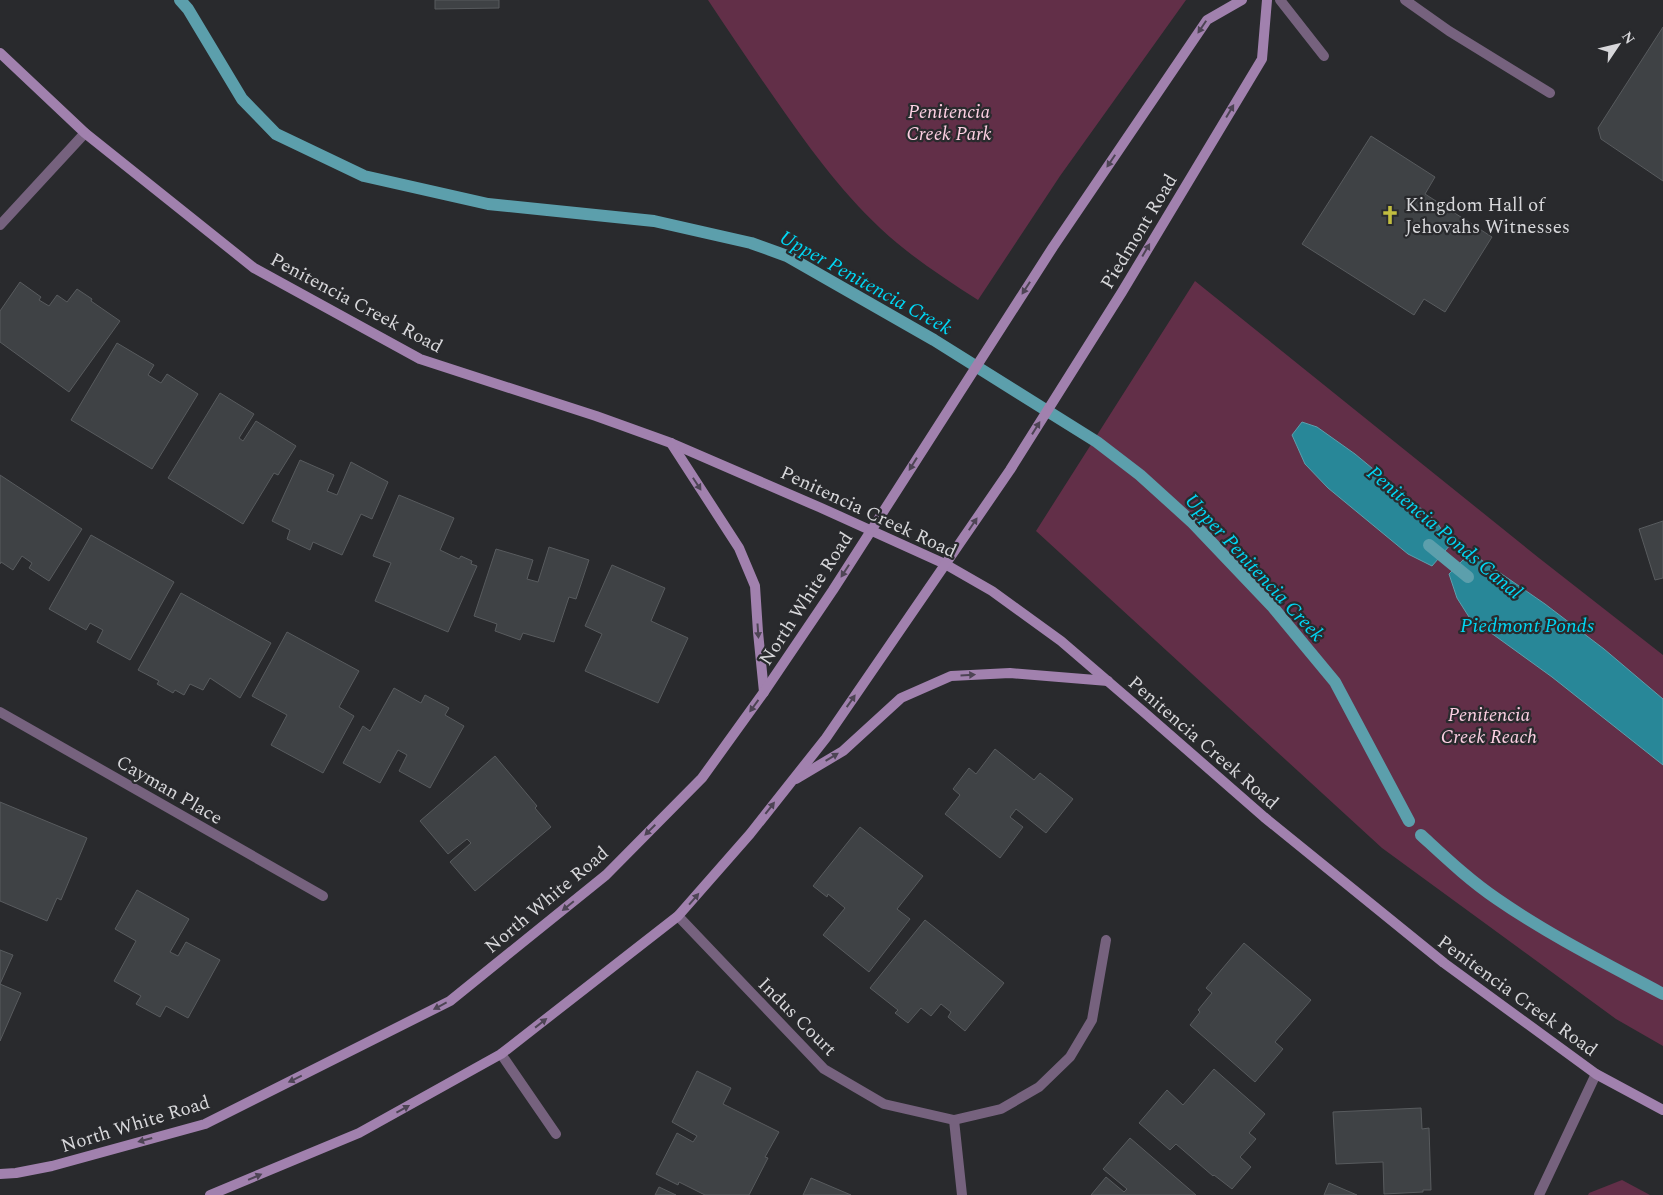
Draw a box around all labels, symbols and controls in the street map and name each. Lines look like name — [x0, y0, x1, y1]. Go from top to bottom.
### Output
one-way arrow — [1197, 20, 1207, 34]
north arrow — [1593, 20, 1643, 70]
text: N — [1616, 27, 1640, 49]
park label: Penitencia Creek Park — [906, 98, 992, 149]
one-way arrow — [1226, 104, 1235, 118]
one-way arrow — [1106, 154, 1116, 168]
street label: Piedmont Road — [1093, 169, 1185, 295]
place label: Kingdom Hall of Jehovahs Witnesses — [1405, 191, 1570, 242]
church icon: Kingdom Hall of Jehovahs Witnesses — [1379, 204, 1401, 226]
water label: Upper Penitencia Creek — [773, 223, 958, 343]
one-way arrow — [1142, 243, 1151, 257]
street label: Penitencia Creek Road — [265, 245, 448, 361]
one-way arrow — [1021, 282, 1031, 295]
one-way arrow — [1031, 422, 1040, 435]
one-way arrow — [908, 457, 918, 470]
street label: Penitencia Creek Road — [775, 459, 961, 566]
water label: Penitencia Ponds Canal — [1360, 459, 1529, 607]
one-way arrow — [693, 478, 702, 491]
water label: Upper Penitencia Creek — [1177, 486, 1332, 649]
one-way arrow — [968, 517, 977, 531]
street label: North White Road — [752, 526, 861, 672]
one-way arrow — [840, 565, 849, 578]
water label: Piedmont Ponds — [1460, 611, 1594, 641]
one-way arrow — [754, 623, 762, 639]
street label: Penitencia Creek Road — [1121, 669, 1285, 817]
one-way arrow — [960, 670, 976, 678]
one-way arrow — [846, 694, 856, 708]
one-way arrow — [749, 699, 759, 713]
park label: Penitencia Creek Reach — [1441, 701, 1537, 752]
street label: Cayman Place — [111, 748, 228, 833]
one-way arrow — [826, 753, 839, 762]
one-way arrow — [765, 802, 776, 815]
one-way arrow — [644, 824, 656, 836]
street label: North White Road — [478, 839, 615, 961]
one-way arrow — [688, 892, 699, 905]
one-way arrow — [562, 900, 575, 911]
street label: Penitencia Creek Road — [1431, 928, 1603, 1064]
street label: Indus Court — [751, 971, 843, 1063]
one-way arrow — [433, 1002, 448, 1010]
one-way arrow — [534, 1018, 547, 1029]
one-way arrow — [288, 1075, 302, 1083]
street label: North White Road — [57, 1088, 214, 1161]
one-way arrow — [396, 1104, 409, 1113]
one-way arrow — [138, 1136, 153, 1144]
one-way arrow — [248, 1172, 263, 1180]

